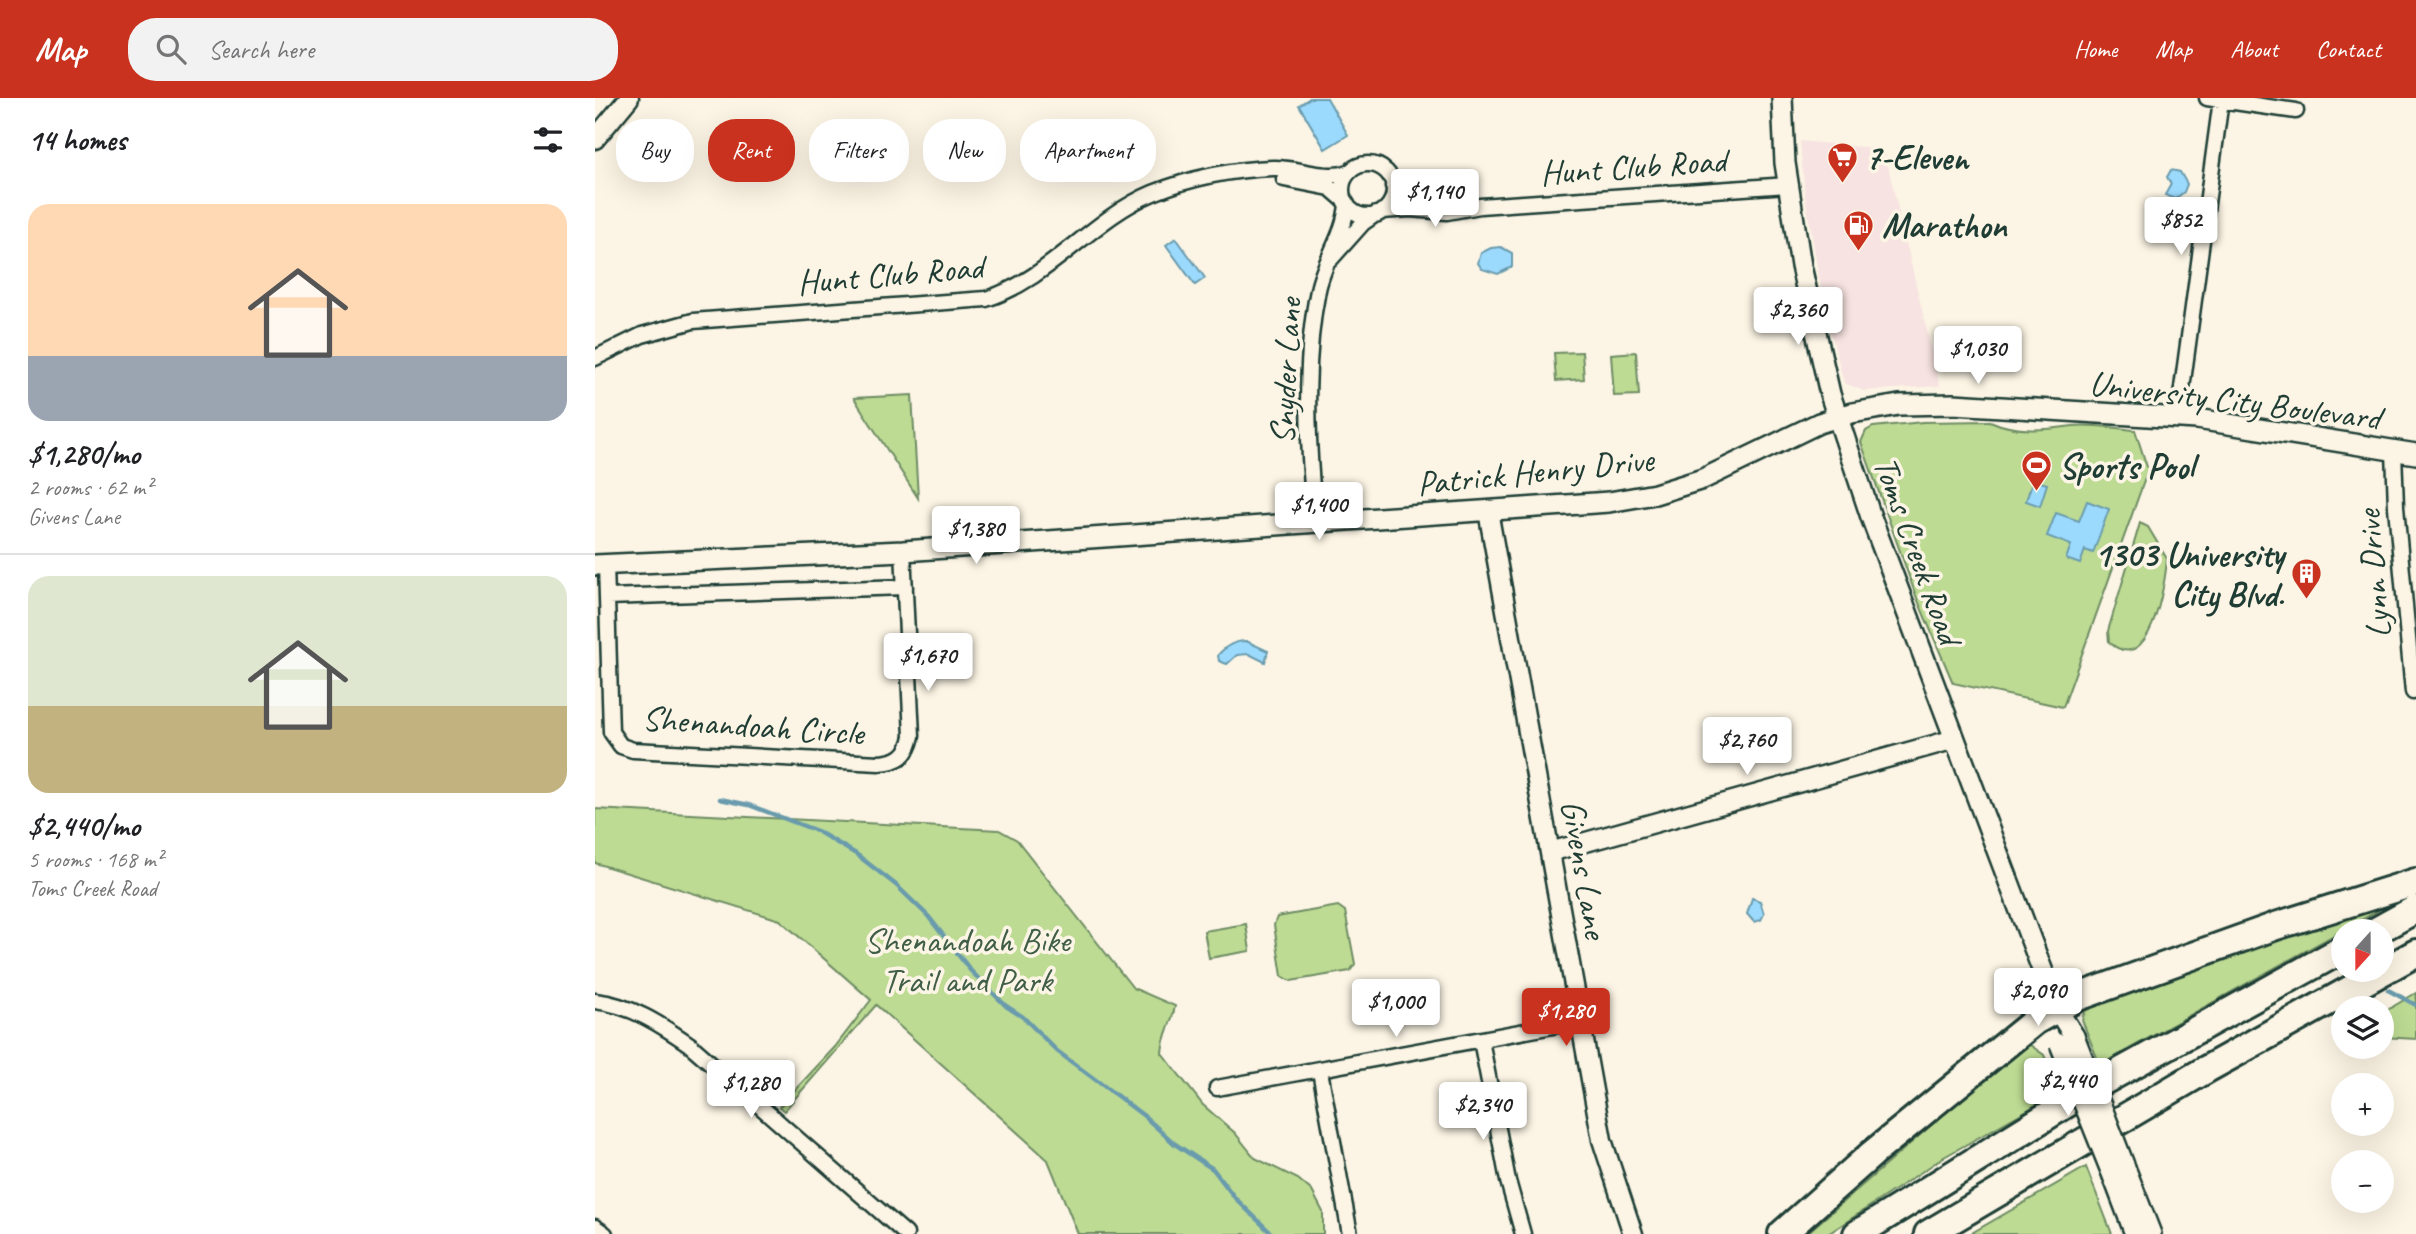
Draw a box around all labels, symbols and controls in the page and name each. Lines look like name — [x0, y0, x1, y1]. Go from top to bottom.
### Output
search box — [128, 18, 618, 81]
text: Map — [35, 28, 86, 70]
icon: search — [152, 30, 190, 68]
text: Search here — [208, 33, 314, 66]
text: Home — [2074, 34, 2117, 64]
text: Map — [2155, 34, 2192, 64]
text: About — [2230, 34, 2278, 64]
text: Contact — [2316, 34, 2381, 64]
chip: Buy — [616, 119, 694, 182]
chip: Rent — [708, 119, 795, 182]
chip: Filters — [809, 119, 909, 182]
chip: New — [923, 119, 1006, 182]
chip: Apartment — [1020, 119, 1156, 182]
text: 14 homes — [28, 121, 126, 159]
icon: filters — [529, 121, 567, 159]
place label: 7-Eleven — [1865, 135, 1970, 180]
street label: Hunt Club Road — [1538, 137, 1733, 195]
supermarket icon: 7-Eleven — [1825, 140, 1859, 184]
pin: $1,140 — [1378, 170, 1492, 229]
text: $1,140 — [1407, 177, 1463, 206]
pin: $852 — [2140, 198, 2222, 257]
place label: Marathon — [1882, 203, 2008, 248]
text: $852 — [2160, 205, 2202, 234]
fuel station icon: Marathon — [1842, 208, 1876, 252]
street label: Hunt Club Road — [795, 244, 990, 305]
icon: home — [235, 250, 361, 376]
pin: $2,360 — [1741, 288, 1855, 347]
street label: Snyder Lane — [1259, 294, 1312, 445]
text: $2,360 — [1770, 295, 1826, 324]
pin: $1,030 — [1921, 327, 2035, 386]
text: $1,030 — [1950, 334, 2006, 363]
street label: University City Boulevard — [2087, 360, 2388, 441]
text: $1,280/mo — [28, 435, 140, 473]
street label: Patrick Henry Drive — [1415, 436, 1658, 506]
place label: Sports Pool — [2059, 444, 2201, 489]
sports icon: Sports Pool — [2019, 449, 2053, 493]
street label: Toms Creek Road — [1863, 450, 1974, 655]
text: 2 rooms · 62 m² — [28, 473, 152, 502]
pin: $1,400 — [1262, 482, 1376, 542]
text: $1,400 — [1291, 490, 1347, 519]
text: Givens Lane — [28, 502, 120, 531]
street label: Lynn Drive — [2345, 505, 2402, 640]
pin: $1,380 — [919, 506, 1033, 566]
text: $1,380 — [948, 514, 1004, 543]
place label: 1303 University City Blvd. — [2094, 532, 2288, 617]
building icon: 1303 University City Blvd. — [2290, 557, 2324, 601]
icon: home — [235, 622, 361, 748]
pin: $1,670 — [871, 634, 985, 693]
text: $1,670 — [900, 641, 956, 670]
street label: Shenandoah Circle — [641, 695, 868, 756]
pin: $2,760 — [1690, 718, 1804, 777]
text: $2,760 — [1719, 725, 1775, 754]
street label: Givens Lane — [1550, 796, 1619, 944]
text: $2,440/mo — [28, 807, 140, 845]
text: 5 rooms · 168 m² — [28, 845, 163, 874]
text: Toms Creek Road — [28, 874, 157, 903]
park label: Shenandoah Bike Trail and Park — [864, 918, 1072, 1003]
north arrow — [2331, 919, 2394, 982]
map controls — [2331, 919, 2394, 1213]
pin: $2,090 — [1981, 968, 2095, 1028]
text: $2,090 — [2010, 976, 2066, 1005]
pin: $1,000 — [1339, 979, 1453, 1039]
text: $1,000 — [1368, 987, 1424, 1016]
pin: $1,280 — [1509, 988, 1623, 1048]
text: $1,280 — [1538, 996, 1594, 1025]
button: layers — [2331, 996, 2394, 1059]
pin: $2,440 — [2011, 1058, 2125, 1118]
pin: $1,280 — [694, 1060, 808, 1120]
text: $2,440 — [2040, 1066, 2096, 1095]
text: $1,280 — [723, 1068, 779, 1097]
button: + — [2331, 1073, 2394, 1136]
pin: $2,340 — [1426, 1082, 1540, 1142]
text: $2,340 — [1455, 1090, 1511, 1119]
button: − — [2331, 1150, 2394, 1213]

